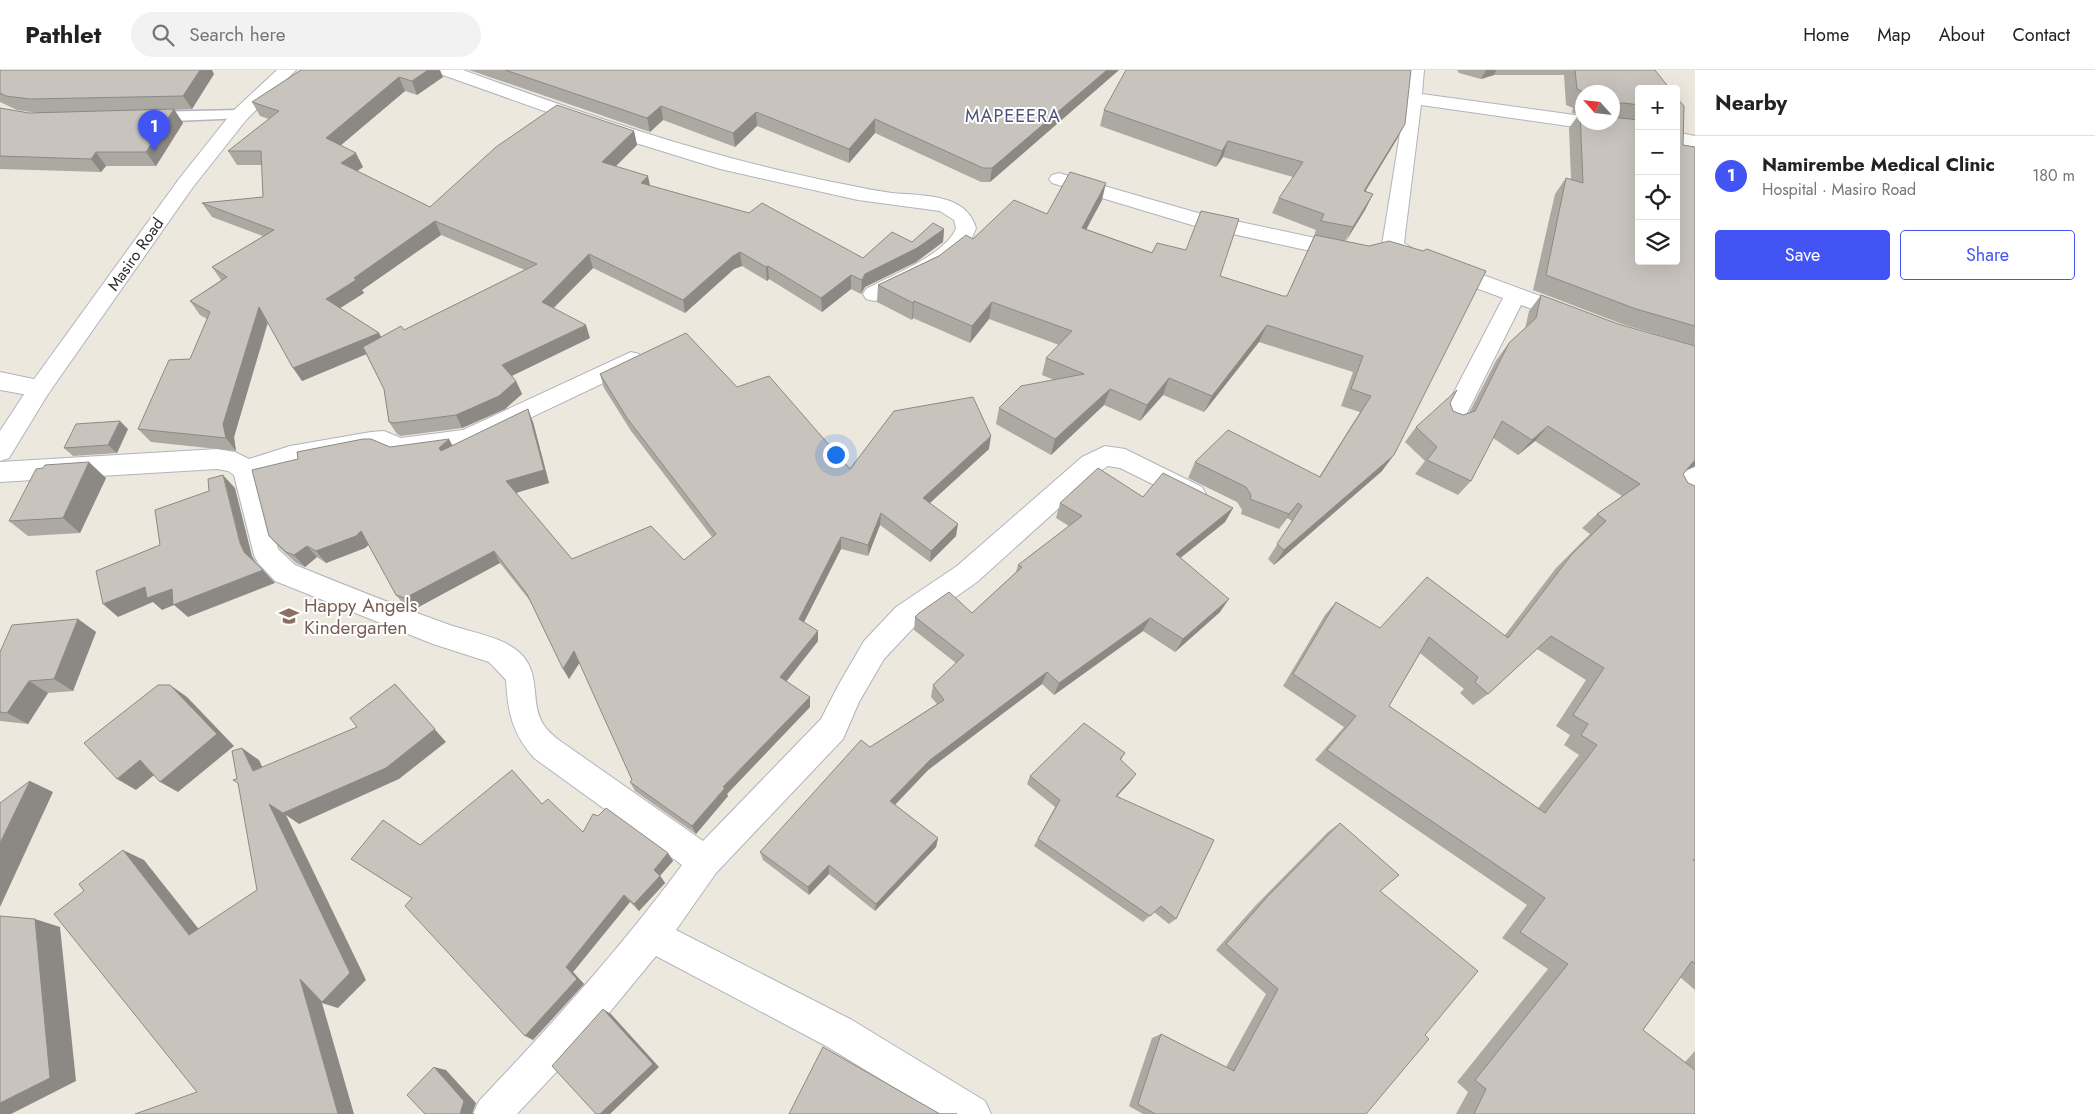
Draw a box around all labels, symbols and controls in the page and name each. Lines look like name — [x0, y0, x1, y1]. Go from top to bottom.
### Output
search box — [131, 12, 481, 57]
text: Pathlet — [25, 17, 101, 52]
icon: search — [149, 21, 177, 49]
text: Search here — [189, 21, 285, 48]
text: Home — [1803, 22, 1849, 48]
text: Map — [1877, 22, 1911, 48]
text: About — [1939, 22, 1984, 48]
text: Contact — [2012, 22, 2070, 48]
north arrow — [1575, 85, 1620, 130]
map controls — [1635, 85, 1680, 265]
button: + — [1635, 85, 1680, 130]
text: Nearby — [1715, 88, 1787, 118]
district label: MAPEEERA — [965, 103, 1061, 129]
pin: 1 — [138, 110, 170, 151]
button: − — [1635, 130, 1680, 175]
text: Namirembe Medical Clinic — [1762, 151, 1995, 178]
text: 1 — [1727, 164, 1735, 187]
text: 180 m — [2032, 164, 2075, 187]
button: locate — [1635, 175, 1680, 220]
text: Hospital · Masiro Road — [1762, 178, 1916, 201]
street label: Masiro Road — [102, 213, 169, 296]
button: layers — [1635, 220, 1680, 265]
button: Save — [1715, 230, 1890, 280]
button: Share — [1900, 230, 2075, 280]
your location — [823, 442, 849, 468]
place label: Happy Angels Kindergarten — [304, 592, 418, 641]
school or university icon: Happy Angels Kindergarten — [278, 605, 300, 627]

